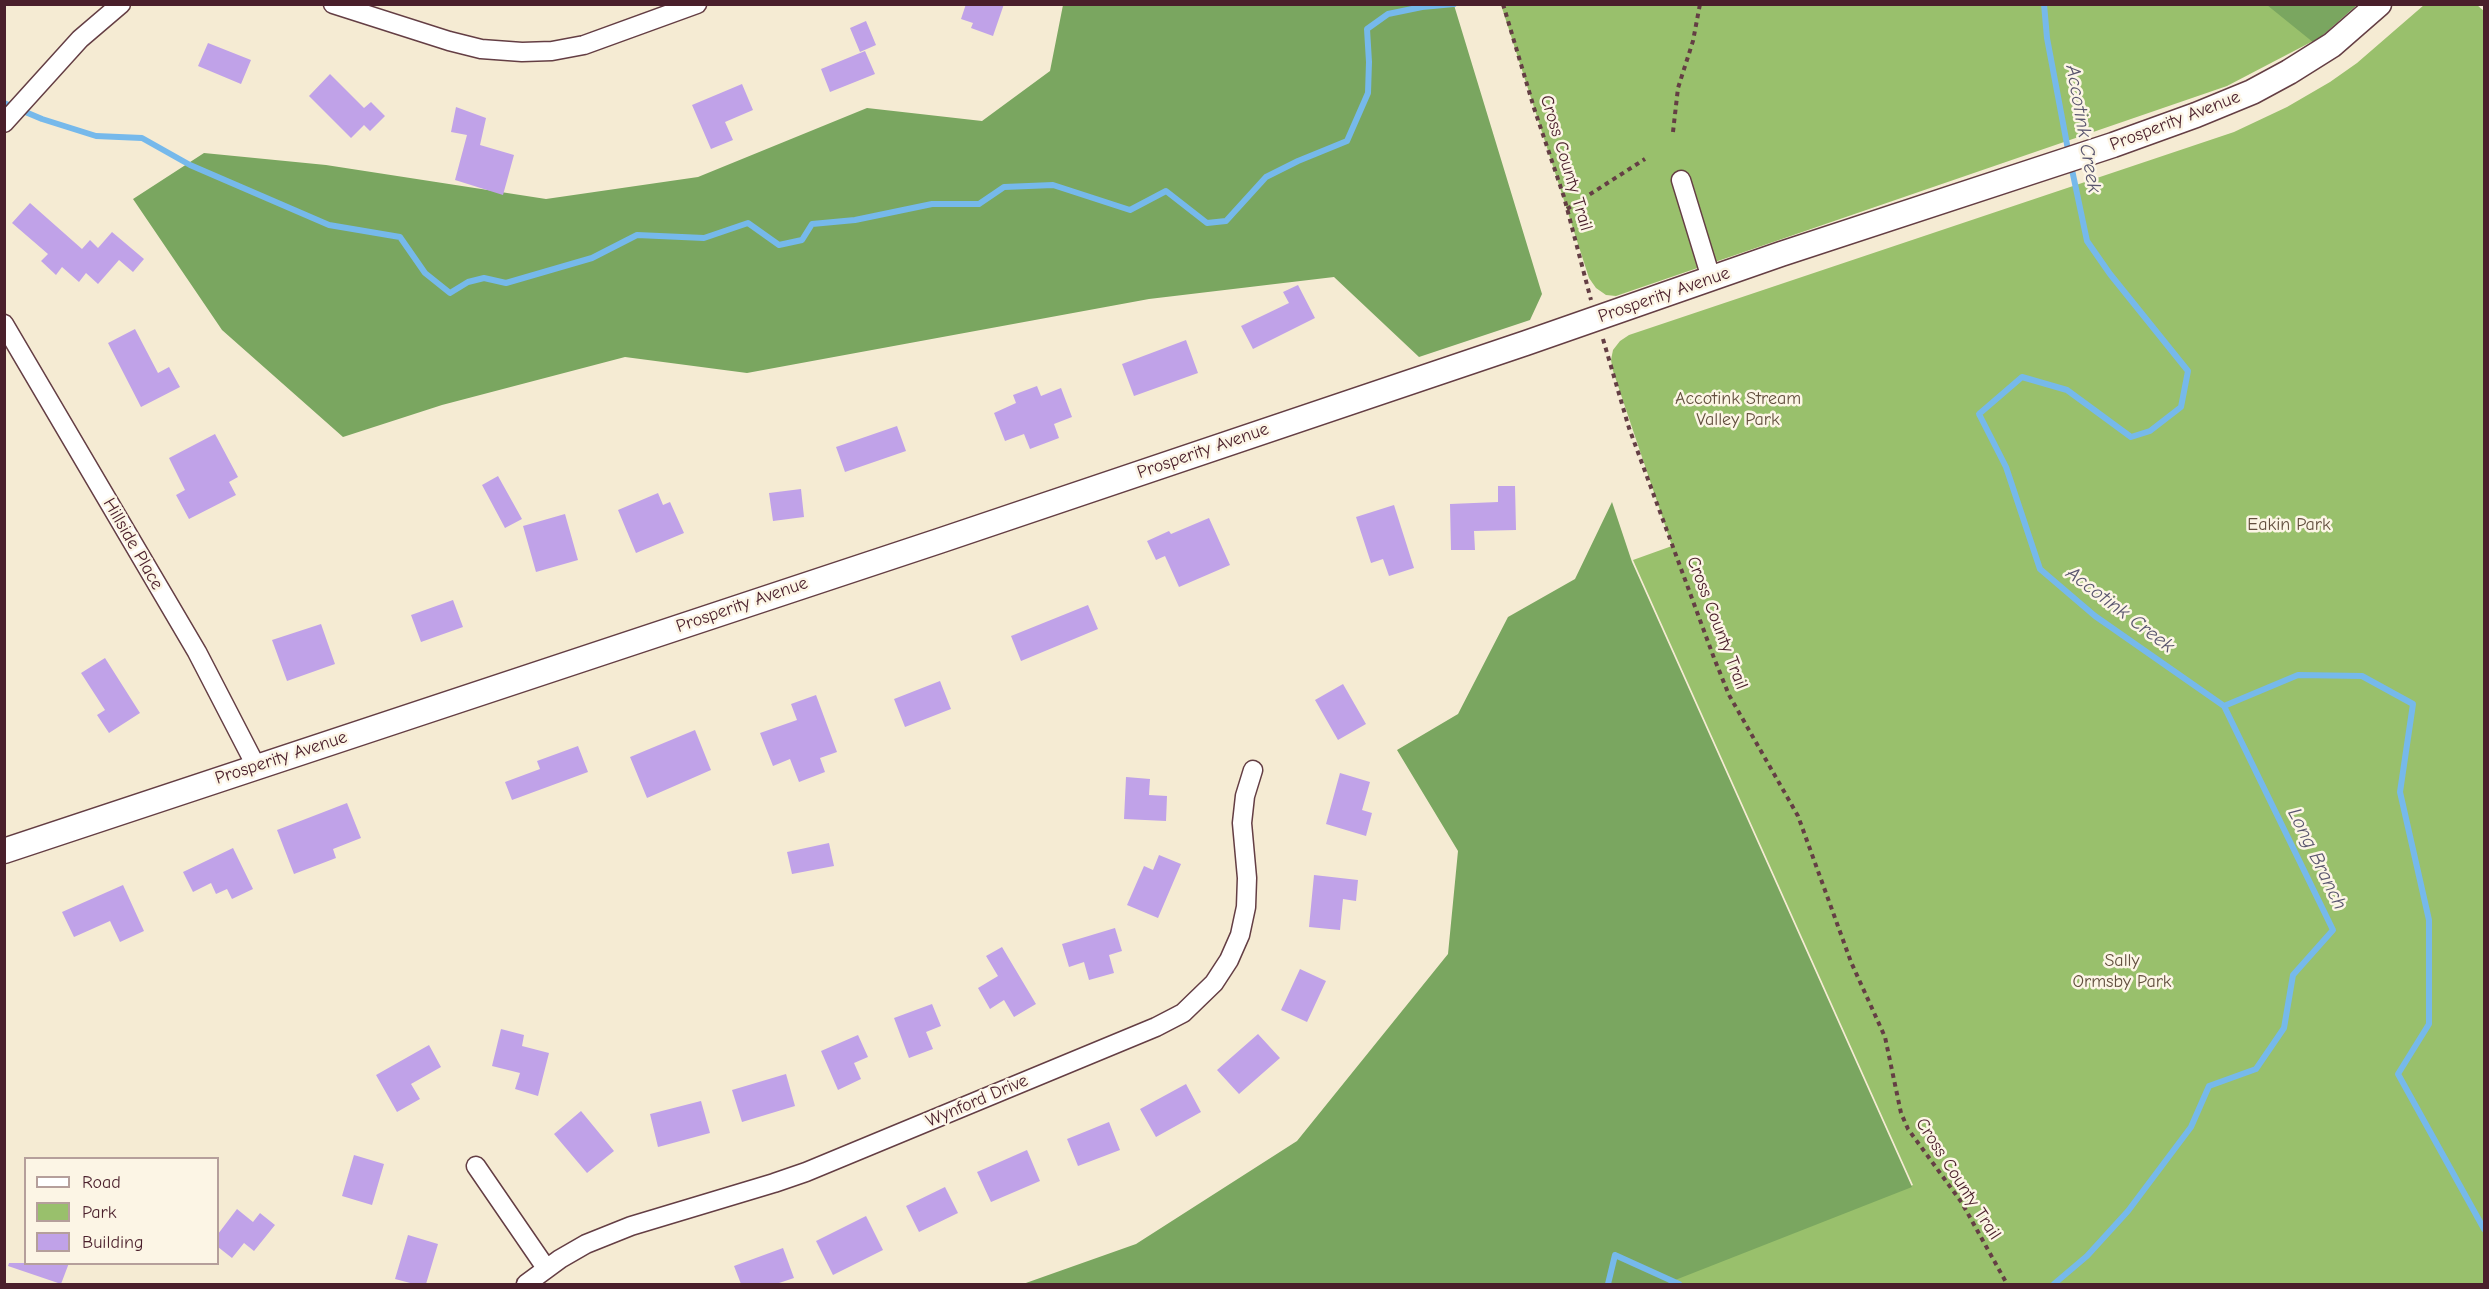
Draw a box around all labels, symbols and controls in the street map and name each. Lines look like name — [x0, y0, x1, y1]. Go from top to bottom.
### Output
water label: Accotink Creek — [2060, 63, 2106, 195]
street label: Prosperity Avenue — [2107, 86, 2243, 156]
street label: Cross County Trail — [1535, 93, 1597, 233]
street label: Prosperity Avenue — [1595, 262, 1733, 328]
park label: Accotink Stream Valley Park — [1675, 388, 1801, 430]
street label: Prosperity Avenue — [1134, 418, 1272, 484]
street label: Hillside Place — [98, 494, 168, 594]
park label: Eakin Park — [2247, 514, 2331, 536]
street label: Cross County Trail — [1682, 553, 1752, 693]
water label: Accotink Creek — [2061, 561, 2179, 659]
street label: Prosperity Avenue — [673, 572, 811, 638]
street label: Prosperity Avenue — [212, 726, 350, 790]
water label: Long Branch — [2282, 804, 2352, 914]
park label: Sally Ormsby Park — [2072, 950, 2172, 992]
street label: Wynford Drive — [923, 1070, 1031, 1132]
street label: Cross County Trail — [1911, 1114, 2005, 1244]
legend — [24, 1157, 219, 1265]
text: Road — [82, 1172, 121, 1193]
text: Park — [82, 1202, 116, 1223]
text: Building — [82, 1232, 144, 1253]

